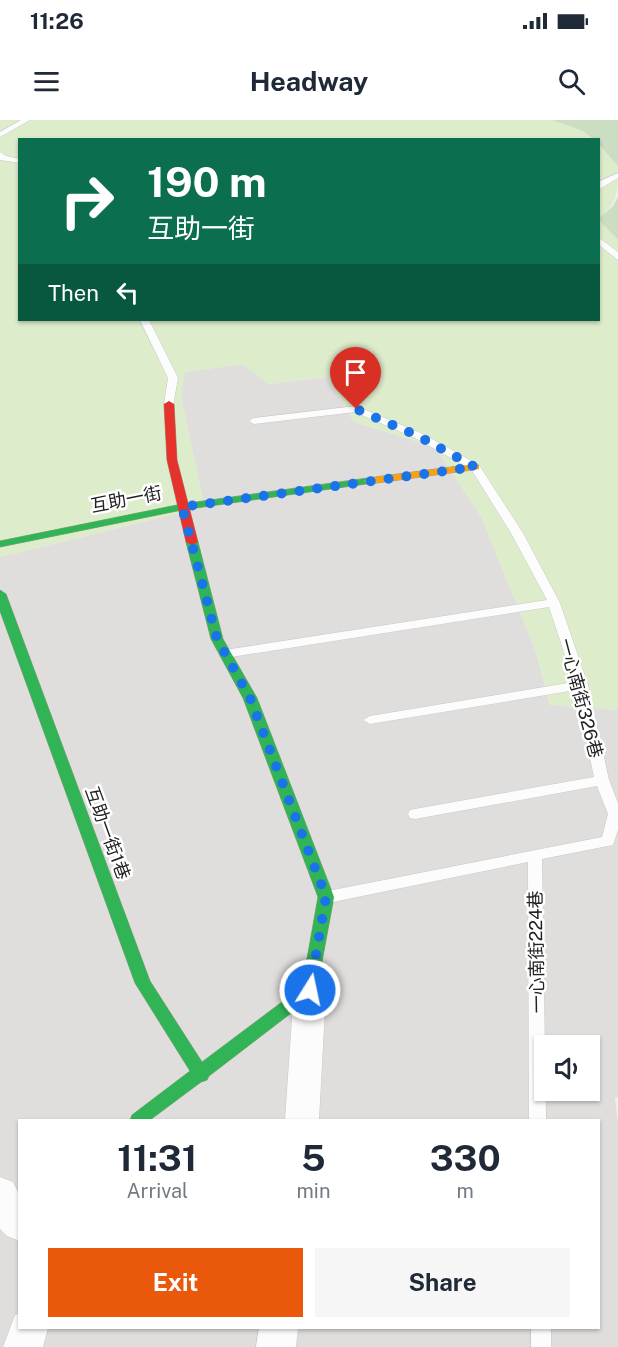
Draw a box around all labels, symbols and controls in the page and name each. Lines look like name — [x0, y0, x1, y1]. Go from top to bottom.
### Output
text: 11:26 — [30, 8, 84, 34]
icon: menu — [30, 65, 63, 98]
text: Headway — [250, 65, 368, 97]
icon: search — [555, 65, 588, 98]
text: 190 m — [147, 157, 267, 206]
icon: right — [48, 162, 126, 240]
text: 互助一街 — [147, 212, 255, 244]
icon: left — [111, 276, 144, 309]
text: Then — [48, 280, 99, 306]
pin — [330, 347, 381, 409]
icon: arrive — [339, 356, 372, 389]
street label: 互助一街 — [89, 482, 163, 516]
street label: 一心南街326巷 — [555, 636, 607, 760]
street label: 互助一街1巷 — [81, 784, 135, 882]
street label: 一心南街224巷 — [524, 890, 548, 1014]
position arrow — [278, 958, 342, 1022]
map controls — [534, 1035, 600, 1101]
button: sound — [534, 1035, 600, 1101]
text: 11:31 — [117, 1137, 197, 1179]
text: 5 — [301, 1137, 326, 1179]
text: 330 — [430, 1137, 501, 1179]
text: Arrival — [126, 1179, 188, 1203]
text: min — [297, 1179, 330, 1203]
text: m — [457, 1179, 474, 1203]
button: Exit — [48, 1248, 303, 1317]
button: Share — [315, 1248, 570, 1317]

